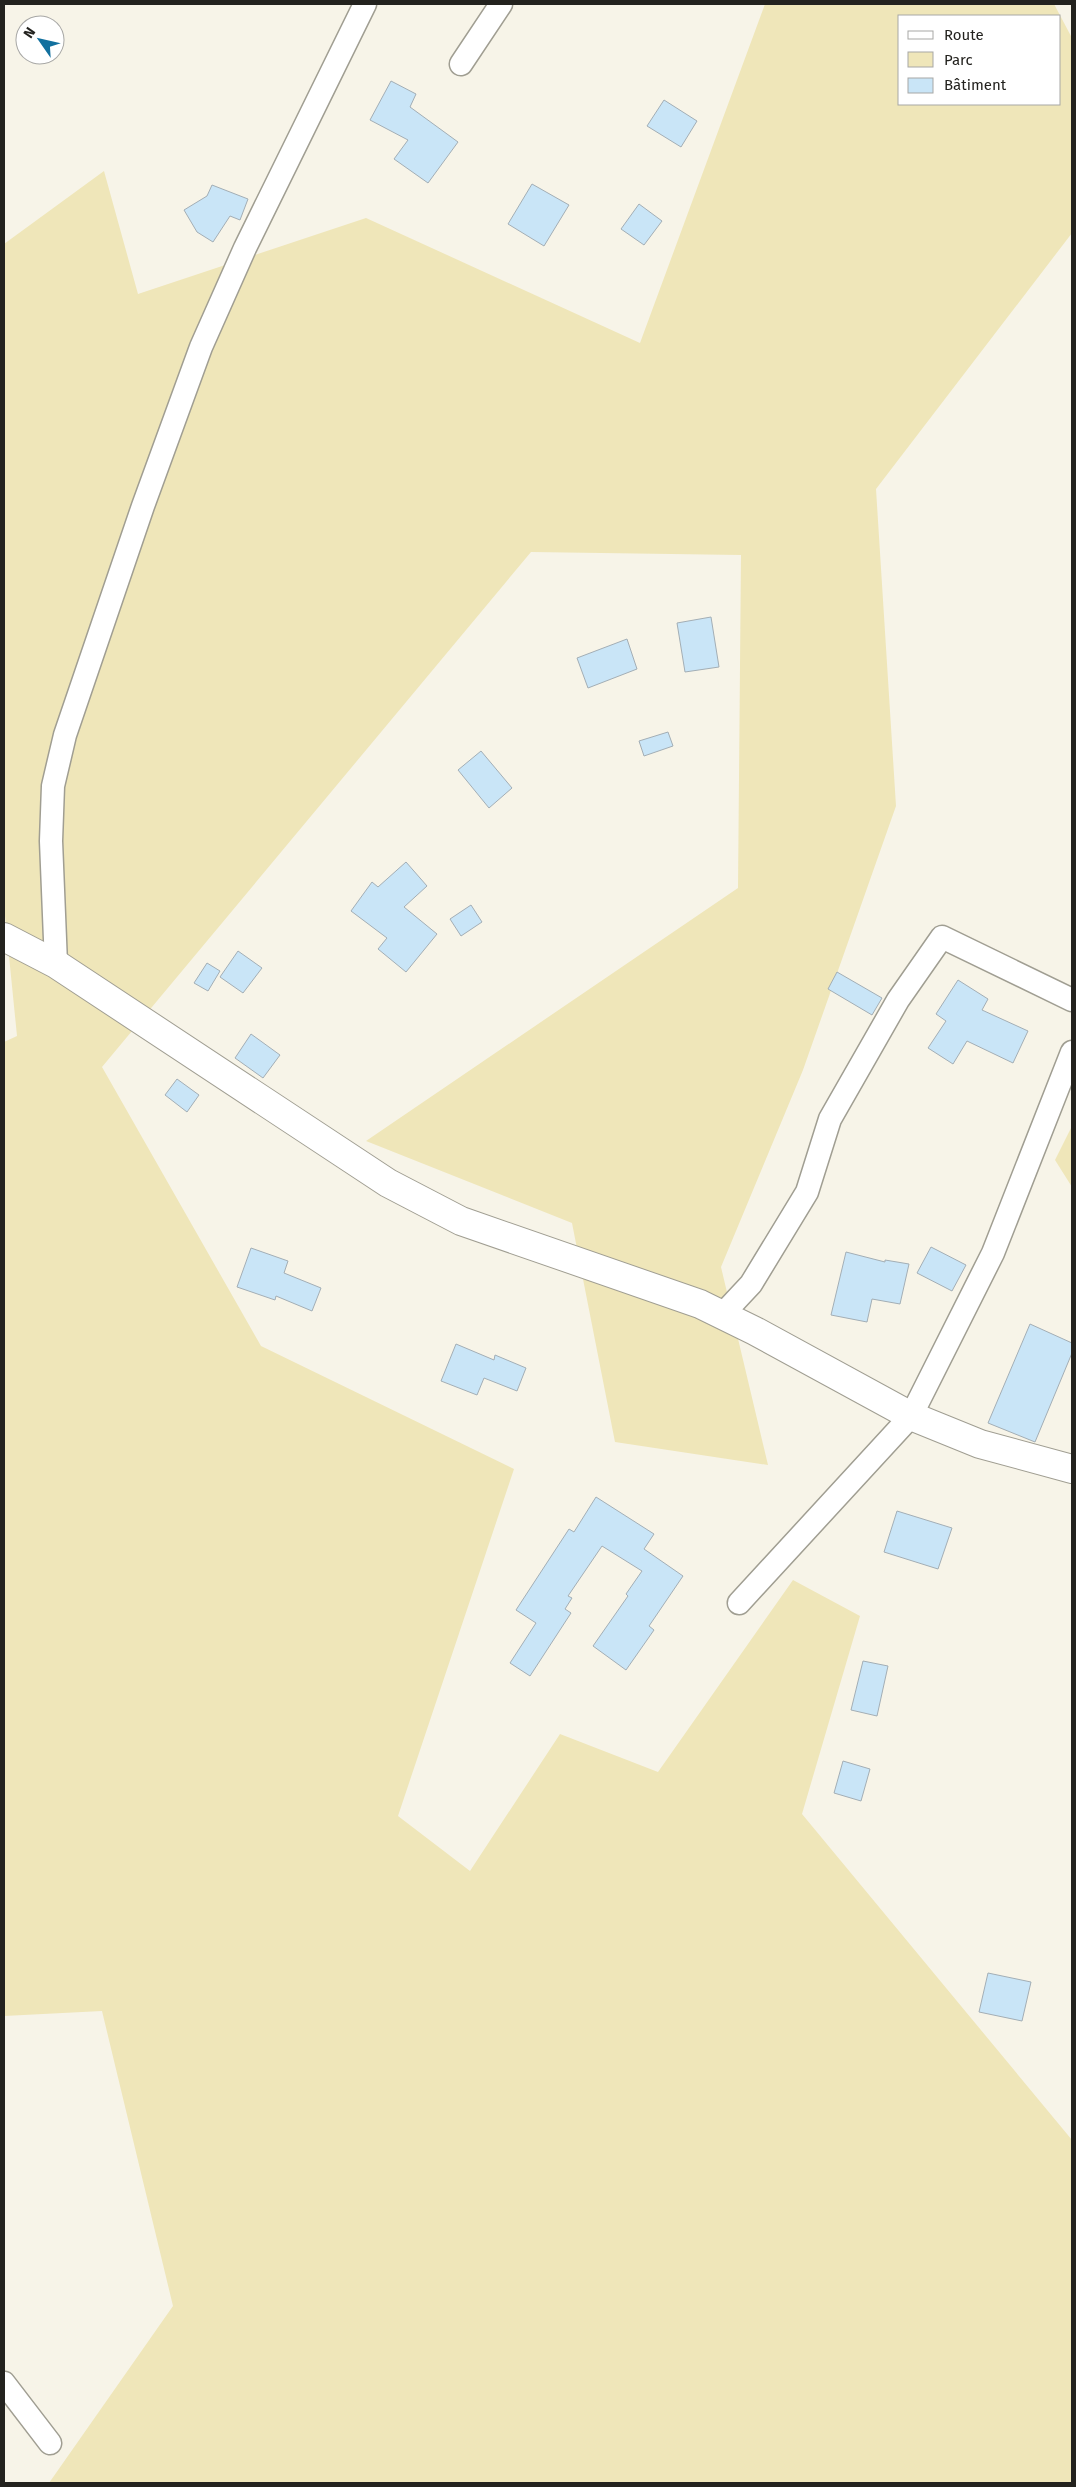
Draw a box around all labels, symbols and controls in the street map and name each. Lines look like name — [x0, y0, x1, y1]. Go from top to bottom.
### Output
north arrow — [15, 15, 65, 65]
legend — [898, 15, 1061, 105]
text: N — [20, 24, 39, 42]
text: Route — [944, 26, 984, 44]
text: Parc — [944, 51, 973, 69]
text: Bâtiment — [944, 76, 1007, 94]

